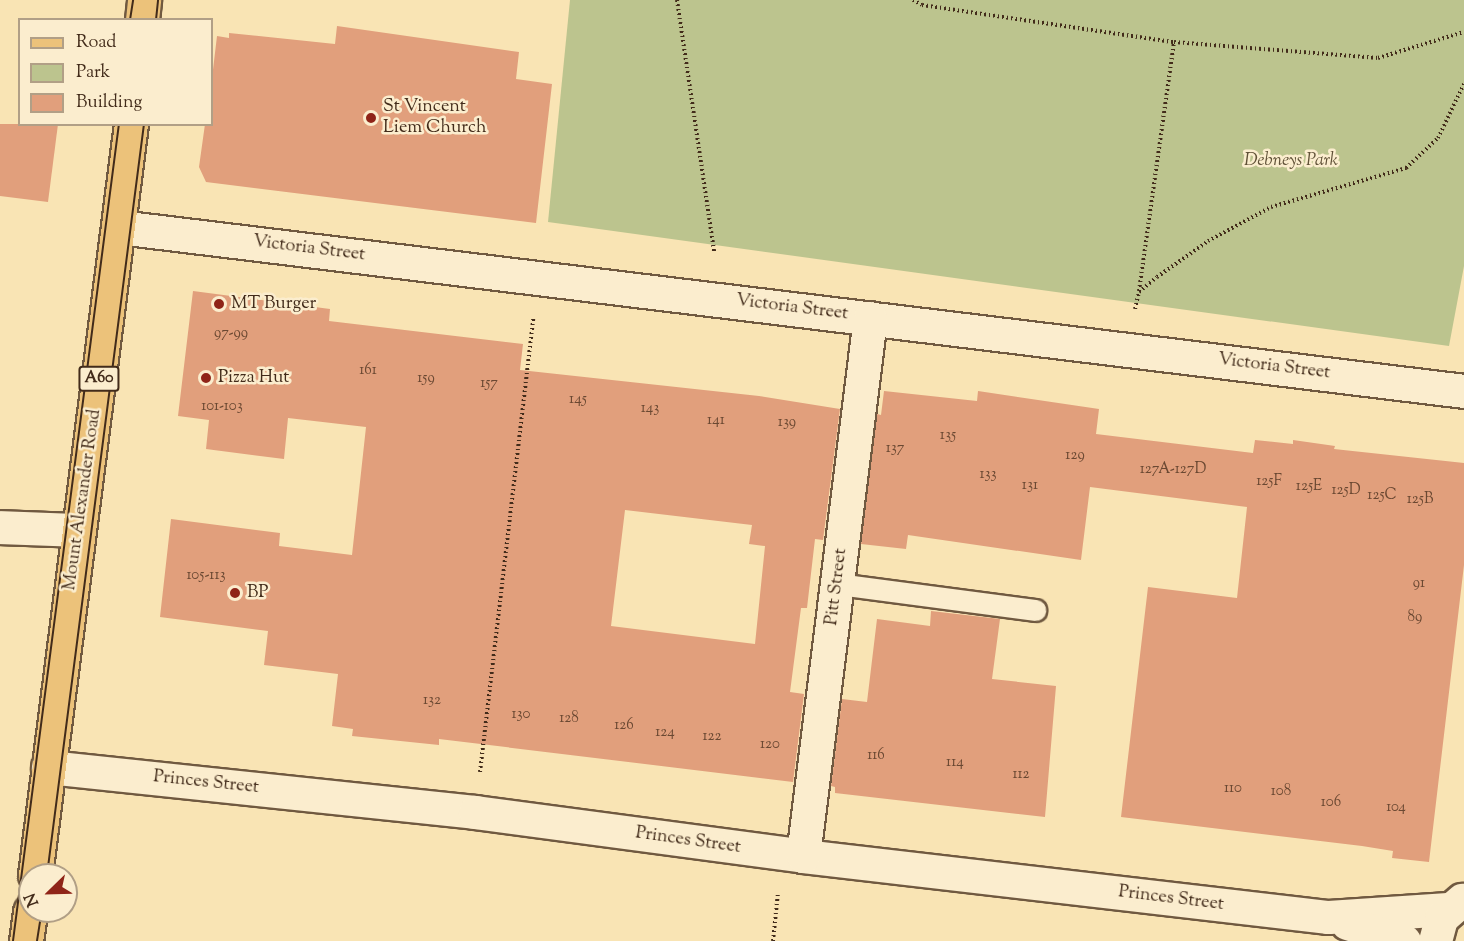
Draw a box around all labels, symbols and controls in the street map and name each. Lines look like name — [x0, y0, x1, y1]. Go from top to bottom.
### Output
legend — [18, 18, 213, 126]
text: Road — [76, 30, 116, 56]
text: Park — [76, 60, 110, 86]
text: Building — [76, 90, 142, 116]
place label: St Vincent Liem Church — [383, 97, 487, 140]
marker: St Vincent Liem Church — [364, 111, 378, 125]
park label: Debneys Park — [1244, 150, 1338, 172]
street label: Victoria Street — [252, 231, 366, 267]
street label: Victoria Street — [735, 290, 849, 326]
place label: MT Burger — [231, 293, 316, 315]
marker: MT Burger — [212, 297, 226, 311]
house number: 97-99 — [214, 325, 248, 343]
street label: Victoria Street — [1217, 349, 1331, 385]
house number: 161 — [359, 362, 377, 380]
road number: A60 — [78, 366, 120, 392]
place label: Pizza Hut — [218, 367, 290, 389]
house number: 159 — [417, 370, 435, 388]
marker: Pizza Hut — [199, 371, 213, 385]
house number: 157 — [480, 375, 498, 393]
house number: 145 — [569, 391, 587, 409]
house number: 101-103 — [201, 398, 243, 416]
house number: 143 — [641, 400, 659, 418]
street label: Mount Alexander Road — [60, 408, 106, 592]
house number: 141 — [707, 412, 725, 430]
house number: 139 — [778, 414, 796, 432]
house number: 135 — [940, 427, 956, 445]
house number: 137 — [886, 440, 904, 458]
house number: 129 — [1065, 447, 1085, 465]
house number: 127A-127D — [1140, 461, 1206, 479]
house number: 133 — [979, 466, 997, 484]
house number: 125F — [1256, 473, 1282, 491]
house number: 131 — [1022, 477, 1038, 495]
house number: 125E — [1296, 478, 1322, 496]
house number: 125D — [1331, 482, 1361, 500]
house number: 125C — [1367, 487, 1397, 505]
house number: 125B — [1407, 491, 1433, 509]
street label: Pitt Street — [822, 547, 852, 627]
house number: 105-113 — [186, 567, 226, 585]
house number: 91 — [1413, 575, 1425, 593]
place label: BP — [247, 582, 268, 604]
marker: BP — [228, 586, 242, 600]
house number: 89 — [1408, 609, 1422, 627]
house number: 132 — [423, 692, 441, 710]
house number: 130 — [512, 706, 530, 724]
house number: 128 — [559, 710, 579, 728]
house number: 126 — [614, 717, 634, 735]
house number: 124 — [655, 724, 675, 742]
house number: 122 — [702, 728, 722, 746]
house number: 120 — [760, 736, 780, 754]
house number: 116 — [867, 747, 885, 765]
house number: 114 — [946, 754, 964, 772]
house number: 112 — [1012, 766, 1030, 784]
street label: Princes Street — [152, 767, 260, 799]
house number: 110 — [1224, 780, 1242, 798]
house number: 108 — [1271, 783, 1291, 801]
house number: 106 — [1321, 794, 1341, 812]
house number: 104 — [1386, 799, 1406, 817]
street label: Princes Street — [634, 823, 742, 859]
north arrow — [18, 863, 78, 923]
street label: Princes Street — [1117, 882, 1225, 916]
text: N — [20, 889, 46, 910]

